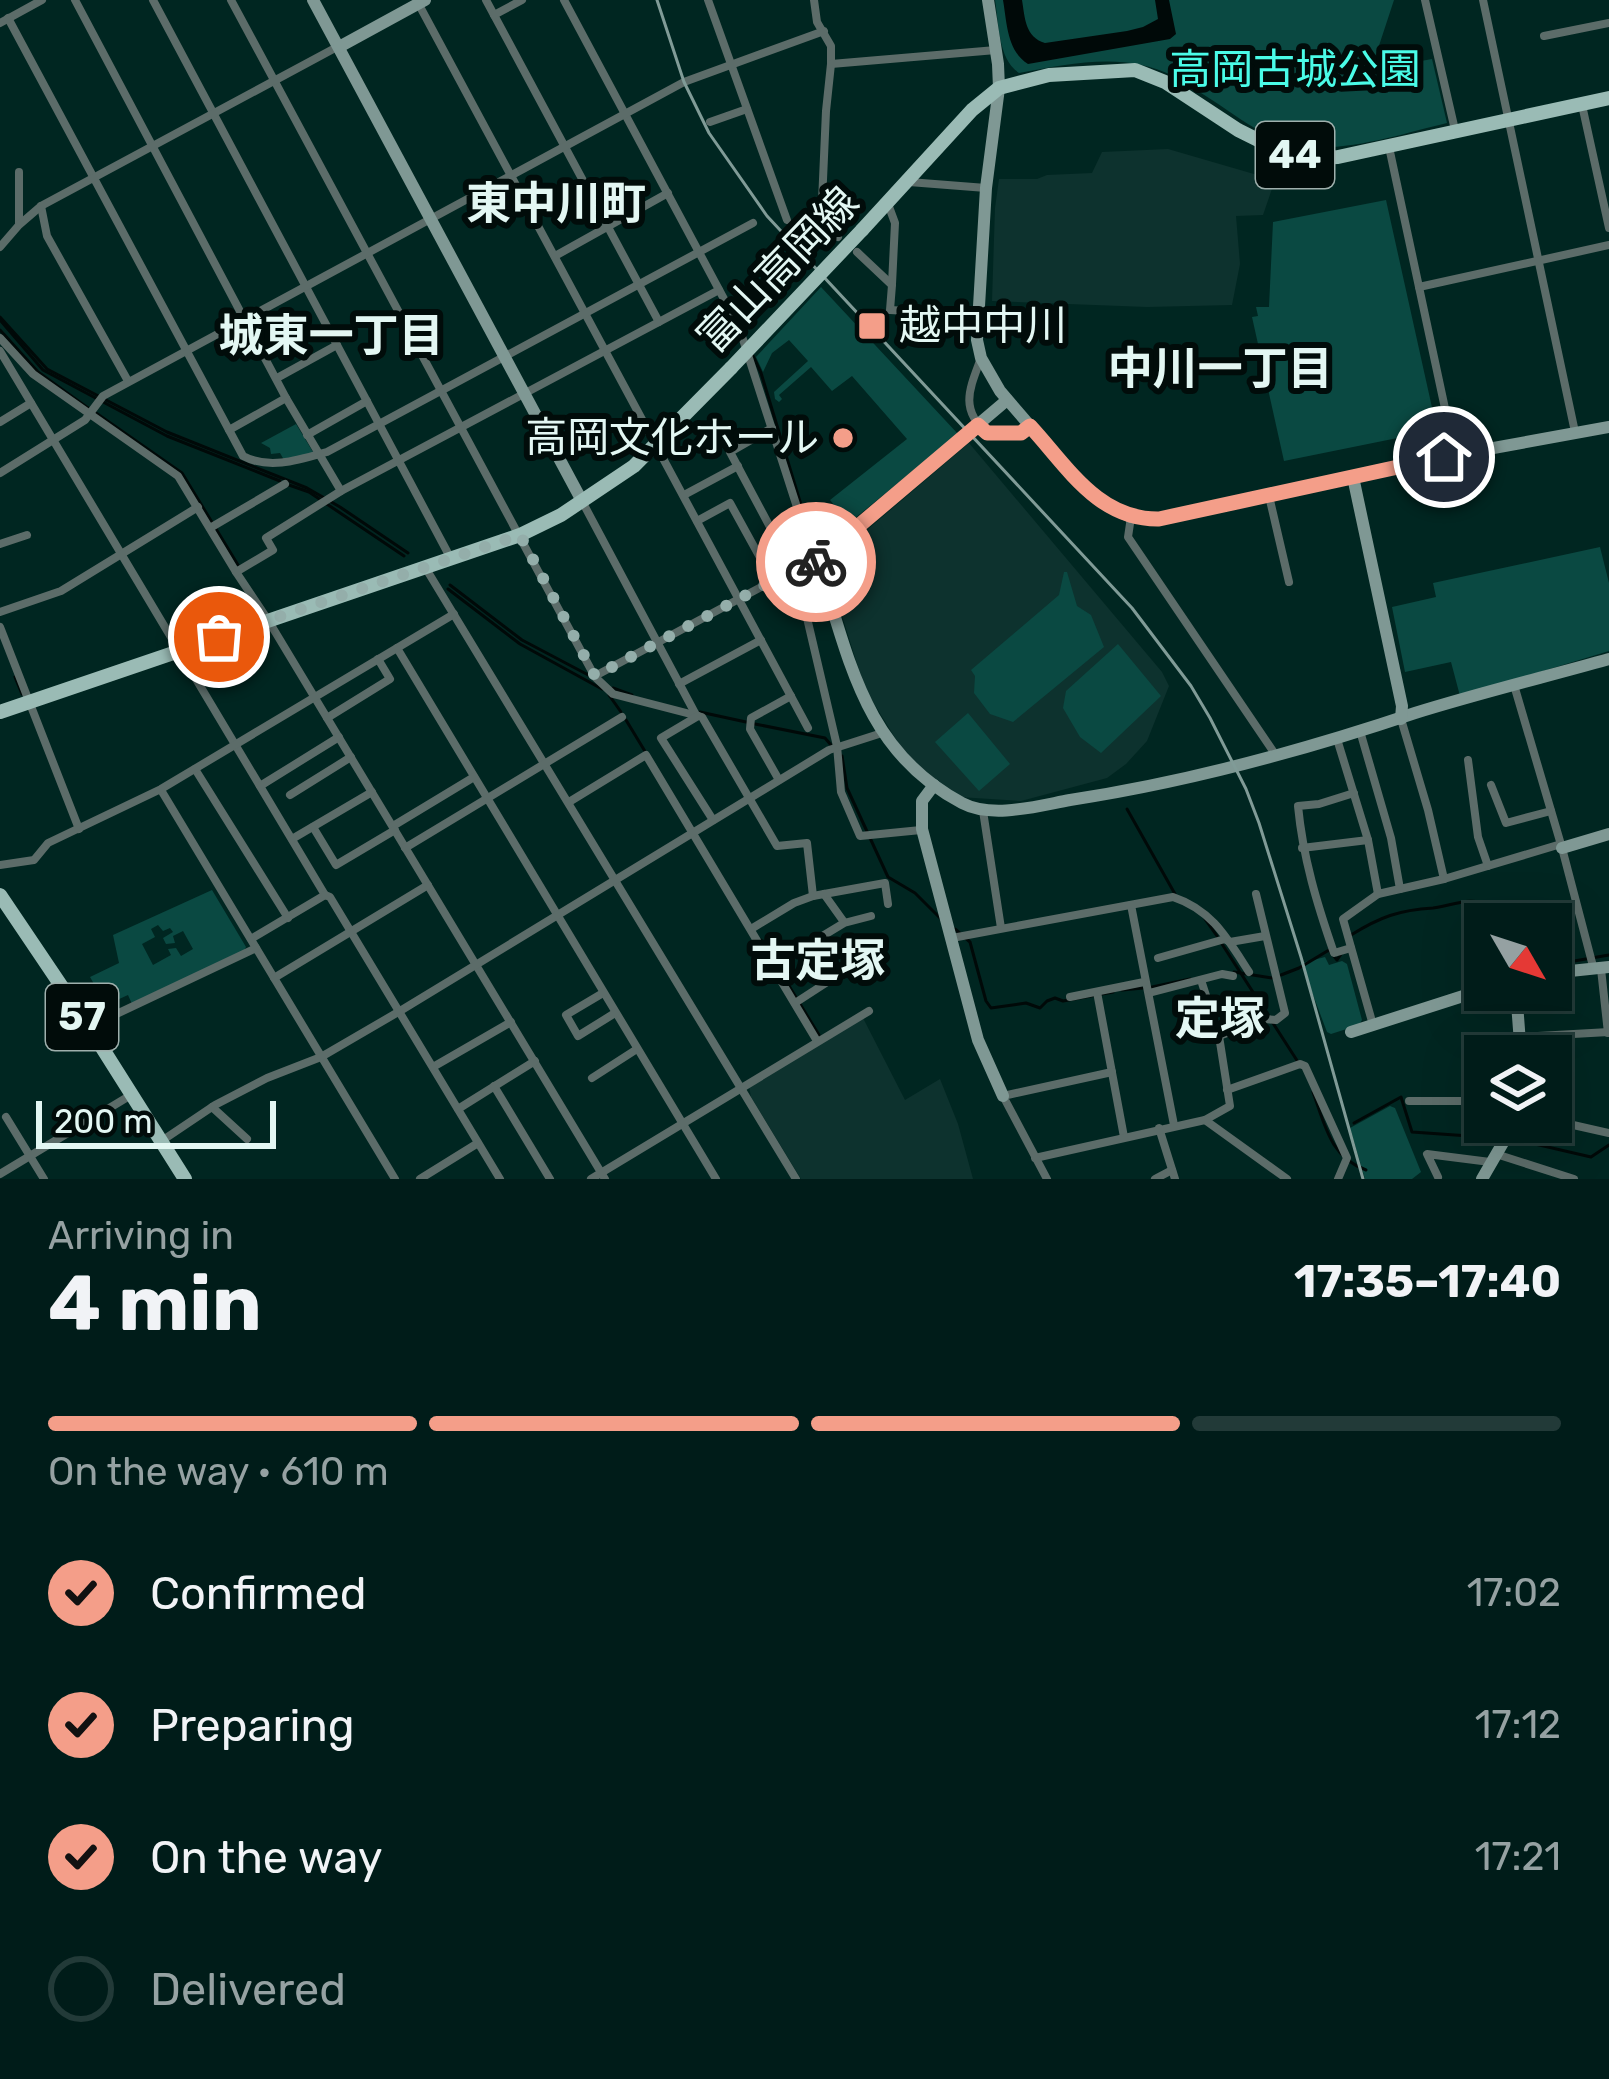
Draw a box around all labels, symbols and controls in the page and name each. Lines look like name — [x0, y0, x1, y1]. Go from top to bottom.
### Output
park label: 高岡古城公園 — [1169, 45, 1421, 95]
road number: 44 — [1256, 122, 1334, 188]
district label: 東中川町 — [466, 177, 646, 230]
street label: 富山高岡線 — [687, 177, 869, 363]
place label: 越中中川 — [899, 301, 1067, 351]
district label: 城東一丁目 — [218, 309, 444, 362]
marker: 越中中川 — [856, 310, 888, 342]
district label: 中川一丁目 — [1107, 342, 1333, 395]
pin — [1393, 406, 1495, 508]
place label: 高岡文化ホール — [525, 413, 819, 463]
icon: home — [1411, 424, 1477, 490]
marker: 高岡文化ホール — [830, 425, 856, 451]
courier — [756, 502, 876, 622]
icon: bike — [783, 529, 849, 595]
pin — [168, 586, 270, 688]
icon: bag — [186, 604, 252, 670]
north arrow — [1464, 903, 1572, 1011]
map controls — [1464, 903, 1572, 1143]
district label: 古定塚 — [750, 934, 886, 987]
road number: 57 — [46, 984, 118, 1050]
district label: 定塚 — [1175, 992, 1265, 1045]
button: layers — [1464, 1035, 1572, 1143]
scale bar — [36, 1095, 276, 1148]
text: 200 m — [54, 1102, 153, 1141]
text: Arriving in — [48, 1213, 234, 1259]
text: 17:35–17:40 — [1294, 1255, 1561, 1308]
text: 4 min — [48, 1257, 262, 1350]
text: On the way · 610 m — [48, 1449, 389, 1495]
icon: check — [48, 1560, 114, 1626]
text: Confirmed — [150, 1567, 367, 1620]
text: 17:02 — [1467, 1570, 1561, 1616]
icon: check — [48, 1692, 114, 1758]
text: Preparing — [150, 1699, 355, 1752]
text: 17:12 — [1475, 1702, 1561, 1748]
icon: check — [48, 1824, 114, 1890]
text: On the way — [150, 1831, 383, 1884]
text: 17:21 — [1475, 1834, 1561, 1880]
text: Delivered — [150, 1963, 346, 2016]

